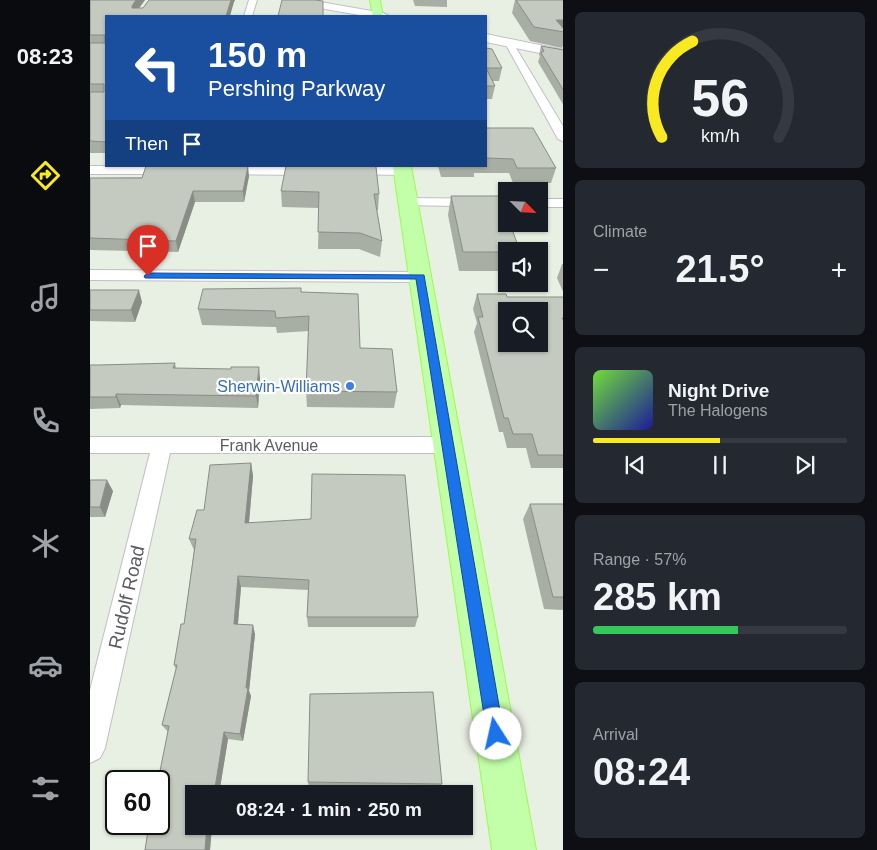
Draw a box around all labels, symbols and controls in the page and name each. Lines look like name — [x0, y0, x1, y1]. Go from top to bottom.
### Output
icon: left — [125, 35, 190, 100]
text: 150 m — [208, 35, 307, 74]
text: 08:23 — [17, 44, 73, 69]
text: 56 — [691, 69, 749, 127]
text: Pershing Parkway — [208, 76, 385, 101]
text: km/h — [701, 126, 739, 146]
icon: arrive — [178, 130, 206, 158]
text: Then — [125, 133, 168, 154]
icon: directions — [28, 158, 63, 193]
north arrow — [498, 182, 548, 232]
map controls — [498, 182, 548, 352]
text: Climate — [593, 223, 647, 240]
pin — [127, 225, 169, 276]
icon: arrive — [134, 232, 162, 260]
button: sound — [498, 242, 548, 292]
text: 21.5° — [675, 248, 765, 290]
text: − — [593, 254, 609, 285]
text: + — [831, 254, 847, 285]
icon: music — [28, 280, 63, 315]
button: search — [498, 302, 548, 352]
place label: Sherwin-Williams — [217, 378, 340, 395]
marker: Sherwin-Williams — [344, 380, 356, 392]
text: Night Drive — [668, 380, 769, 401]
text: The Halogens — [668, 402, 768, 419]
icon: phone — [28, 403, 63, 438]
street label: Frank Avenue — [220, 437, 318, 454]
icon: previous — [621, 451, 649, 479]
icon: pause — [706, 451, 734, 479]
icon: next — [791, 451, 819, 479]
icon: climate — [28, 526, 63, 561]
street label: Rudolf Road — [104, 543, 149, 651]
text: Range · 57% — [593, 551, 686, 568]
text: 285 km — [593, 576, 722, 618]
icon: car — [28, 648, 63, 683]
position arrow — [469, 707, 521, 759]
text: Arrival — [593, 726, 638, 743]
text: 08:24 — [593, 751, 690, 793]
speed limit sign: 60 — [105, 770, 170, 835]
icon: filters — [28, 771, 63, 806]
text: 08:24 · 1 min · 250 m — [236, 799, 422, 820]

